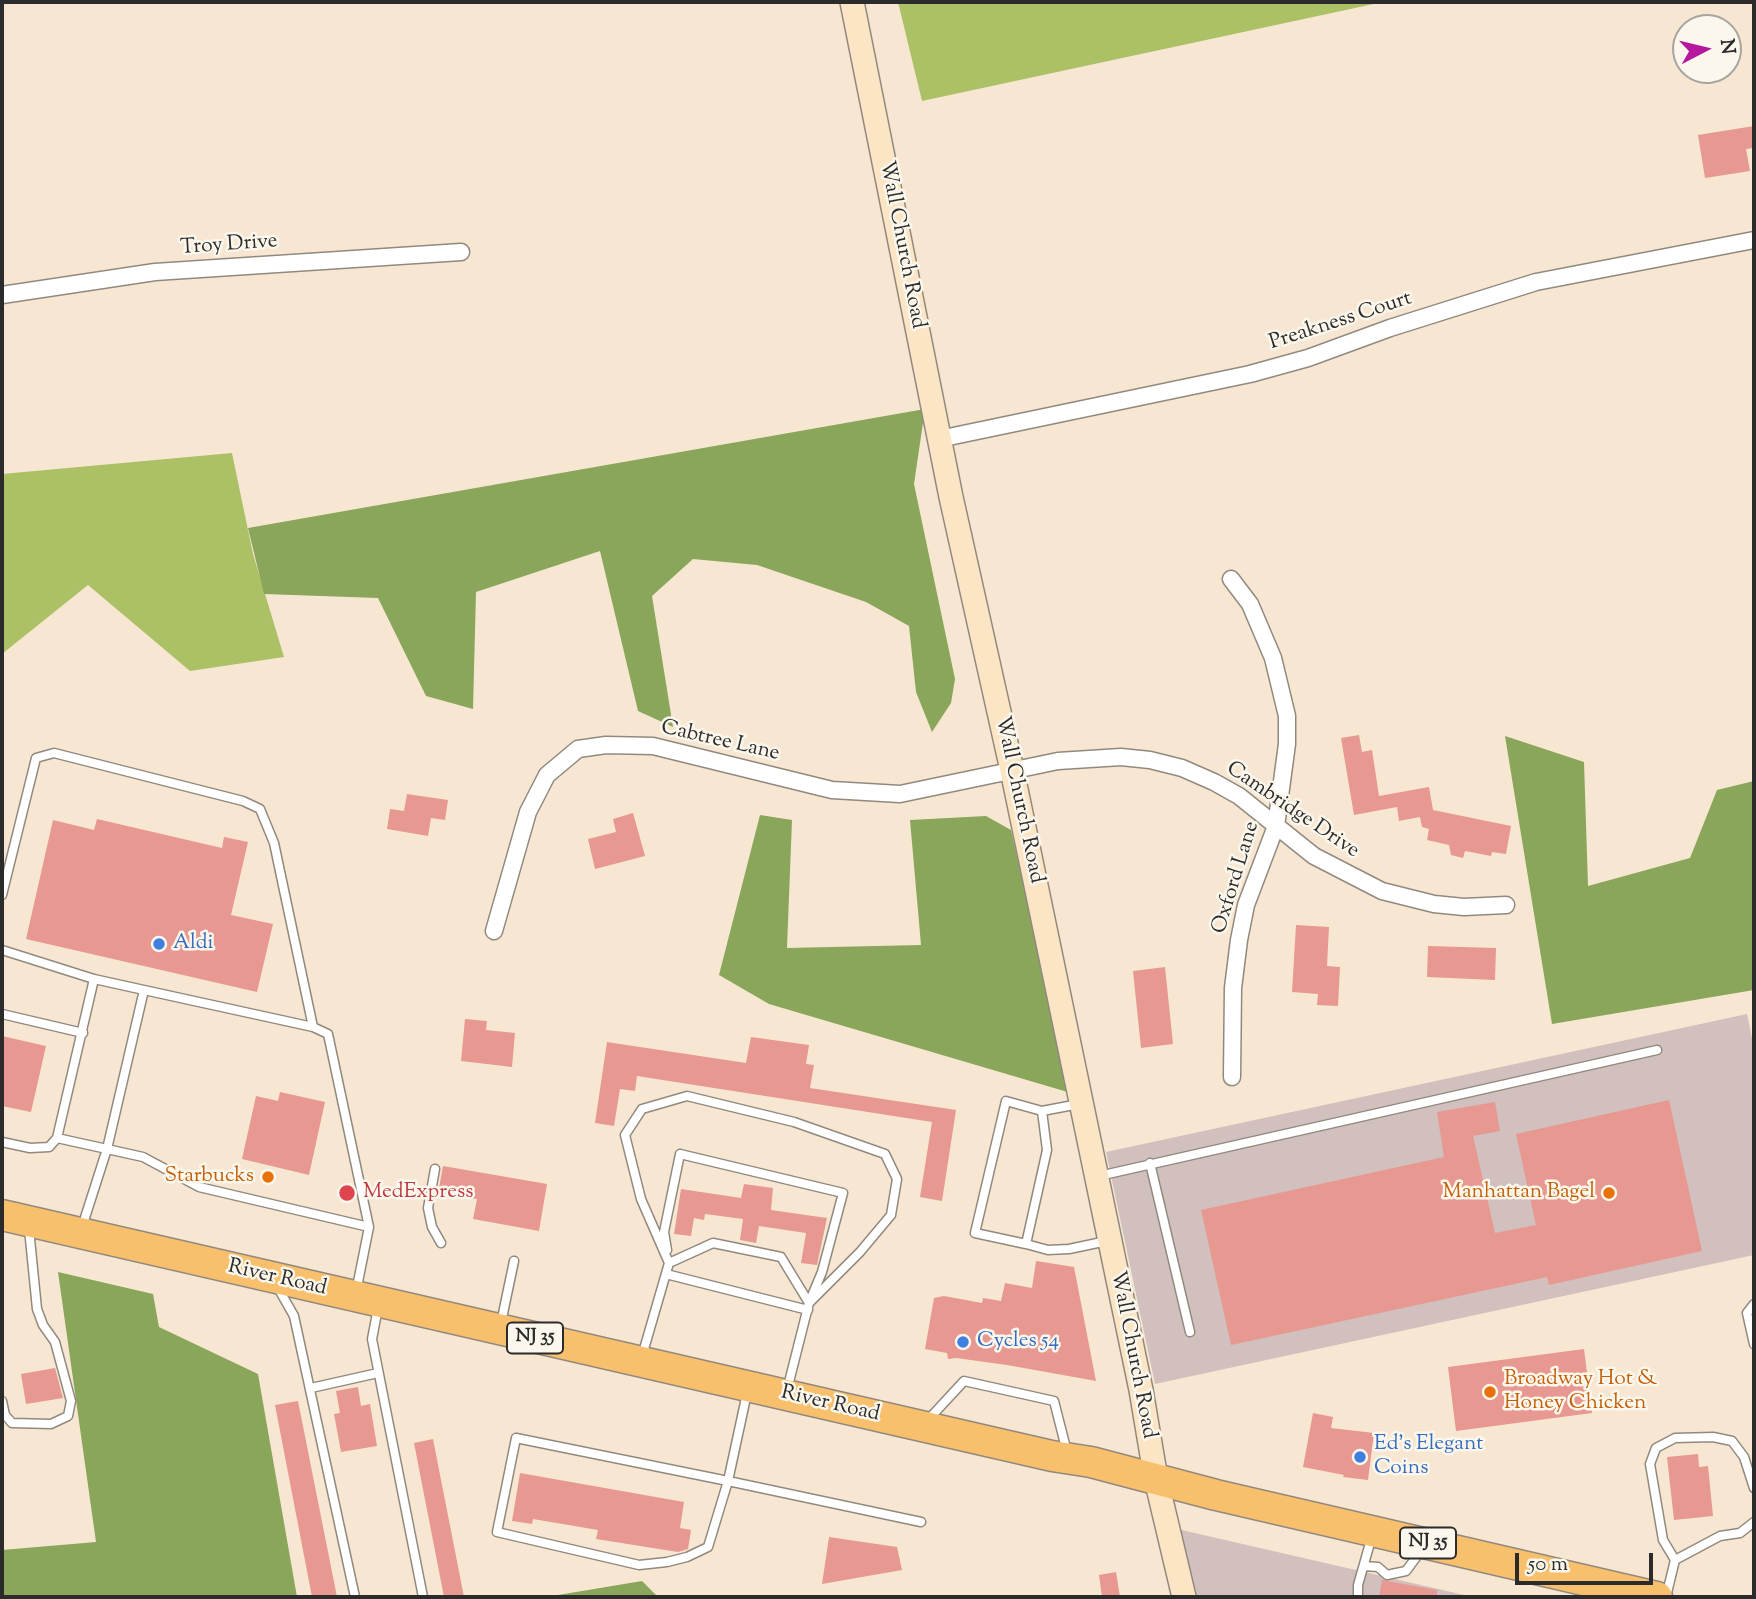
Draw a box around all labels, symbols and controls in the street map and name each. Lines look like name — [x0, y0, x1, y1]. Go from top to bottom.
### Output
north arrow — [1672, 14, 1742, 84]
text: N — [1712, 37, 1741, 56]
street label: Wall Church Road — [872, 159, 930, 331]
street label: Troy Drive — [180, 230, 278, 262]
street label: Preakness Court — [1267, 287, 1415, 357]
street label: Wall Church Road — [988, 714, 1048, 886]
street label: Cabtree Lane — [658, 716, 782, 768]
street label: Cambridge Drive — [1221, 757, 1363, 865]
street label: Oxford Lane — [1208, 819, 1266, 937]
place label: Aldi — [173, 931, 214, 957]
marker: Aldi — [151, 936, 167, 952]
place label: Starbucks — [165, 1164, 254, 1190]
marker: Starbucks — [260, 1169, 276, 1185]
place label: MedExpress — [363, 1180, 473, 1206]
place label: Manhattan Bagel — [1443, 1180, 1595, 1206]
marker: MedExpress — [337, 1183, 357, 1203]
marker: Manhattan Bagel — [1601, 1185, 1617, 1201]
street label: River Road — [225, 1255, 329, 1303]
street label: Wall Church Road — [1103, 1269, 1161, 1441]
road number: NJ 35 — [507, 1322, 563, 1354]
place label: Cycles 54 — [977, 1329, 1059, 1355]
marker: Cycles 54 — [955, 1334, 971, 1350]
place label: Broadway Hot & Honey Chicken — [1504, 1367, 1657, 1417]
street label: River Road — [778, 1381, 882, 1429]
marker: Broadway Hot & Honey Chicken — [1482, 1384, 1498, 1400]
place label: Ed's Elegant Coins — [1374, 1432, 1483, 1482]
marker: Ed's Elegant Coins — [1352, 1449, 1368, 1465]
road number: NJ 35 — [1400, 1527, 1456, 1558]
scale bar — [1518, 1540, 1656, 1584]
text: 50 m — [1528, 1550, 1568, 1580]

